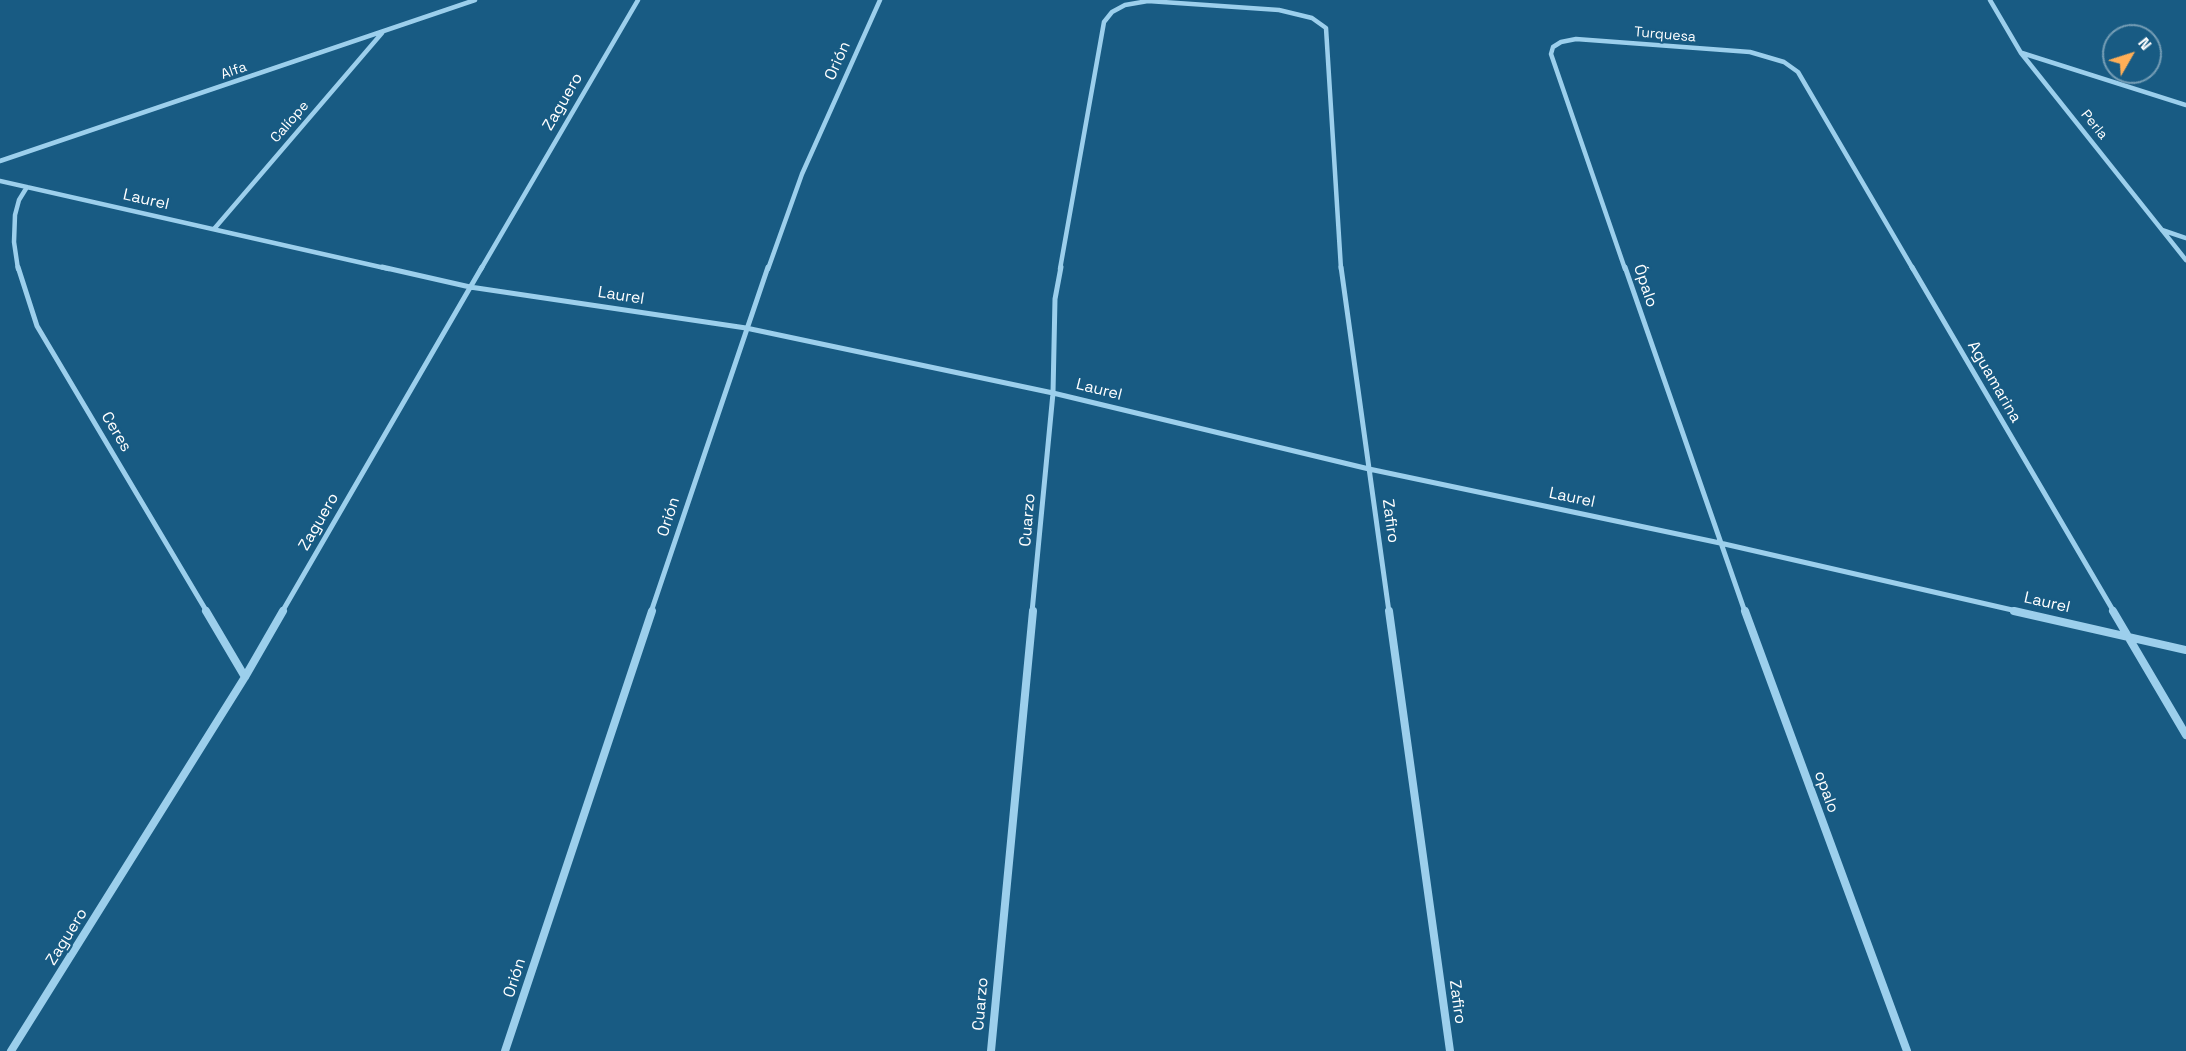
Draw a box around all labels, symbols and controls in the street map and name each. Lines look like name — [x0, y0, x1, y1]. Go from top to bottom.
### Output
street label: Turquesa — [1633, 24, 1697, 46]
north arrow — [2102, 24, 2162, 84]
text: N — [2133, 33, 2156, 54]
street label: Orión — [821, 39, 855, 83]
street label: Alfa — [219, 59, 249, 83]
street label: Zaguero — [539, 70, 587, 134]
street label: Calíope — [267, 98, 313, 146]
street label: Perla — [2077, 107, 2111, 143]
street label: Laurel — [121, 185, 171, 215]
street label: Ópalo — [1629, 262, 1661, 310]
street label: Laurel — [596, 283, 646, 309]
street label: Aguamarina — [1963, 338, 2025, 426]
street label: Laurel — [1074, 375, 1124, 405]
street label: Ceres — [97, 408, 135, 456]
street label: Laurel — [1547, 484, 1597, 512]
street label: Zaguero — [295, 490, 343, 554]
street label: Cuarzo — [1016, 493, 1040, 547]
street label: Orión — [654, 495, 684, 539]
street label: Zafiro — [1377, 498, 1403, 544]
street label: Laurel — [2022, 588, 2072, 618]
street label: opalo — [1810, 768, 1842, 816]
street label: Zaguero — [42, 905, 92, 969]
street label: Orión — [500, 956, 530, 1000]
street label: Cuarzo — [969, 977, 993, 1031]
street label: Zafiro — [1444, 979, 1470, 1025]

